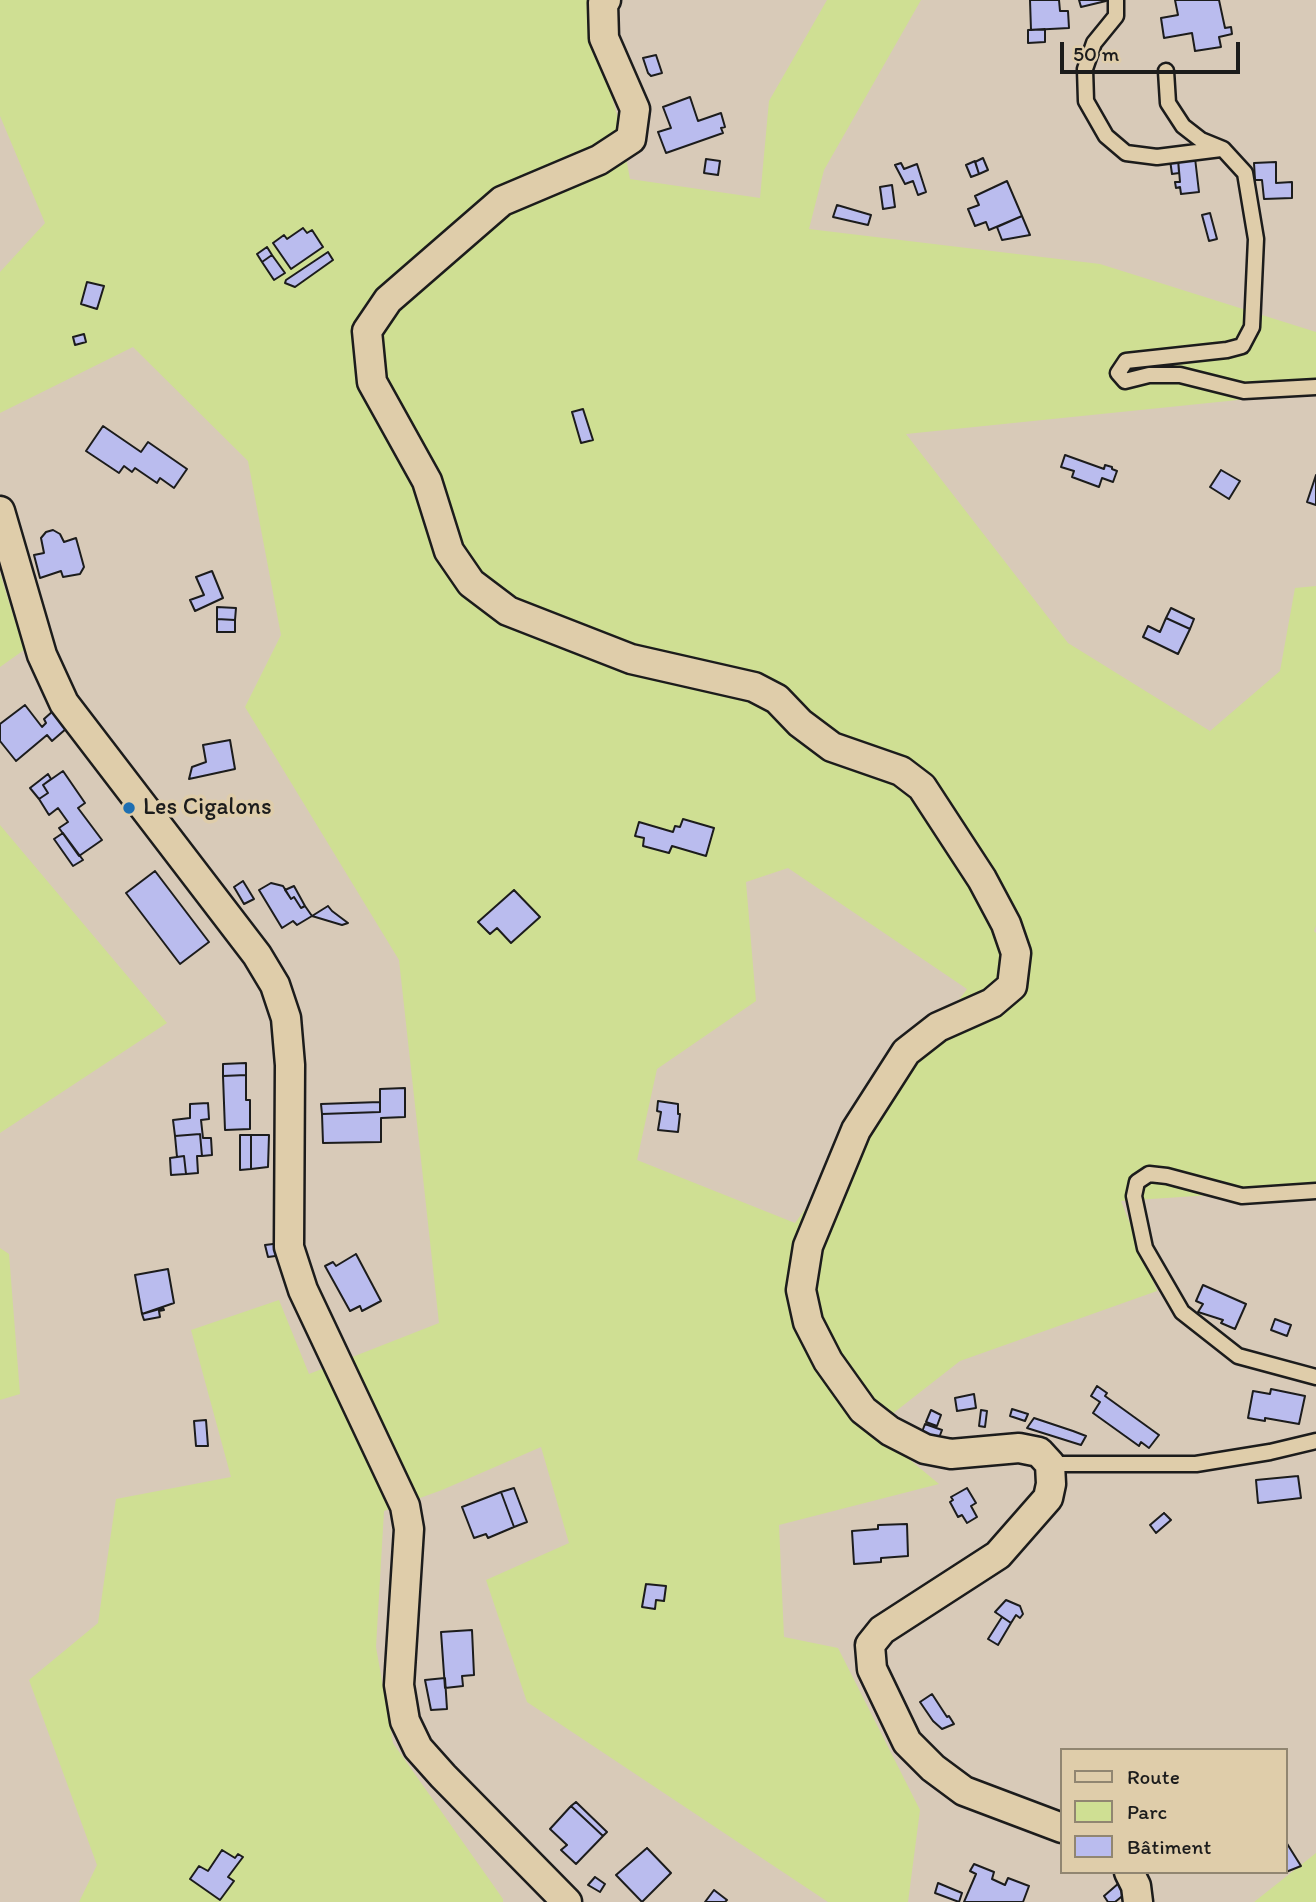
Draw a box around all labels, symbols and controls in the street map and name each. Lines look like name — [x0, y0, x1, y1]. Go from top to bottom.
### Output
scale bar — [1064, 28, 1244, 72]
text: 50 m — [1073, 41, 1119, 66]
place label: Les Cigalons — [143, 794, 272, 822]
marker: Les Cigalons — [121, 800, 137, 816]
legend — [1060, 1748, 1288, 1874]
text: Route — [1127, 1764, 1180, 1789]
text: Parc — [1127, 1799, 1167, 1824]
text: Bâtiment — [1127, 1834, 1211, 1859]

